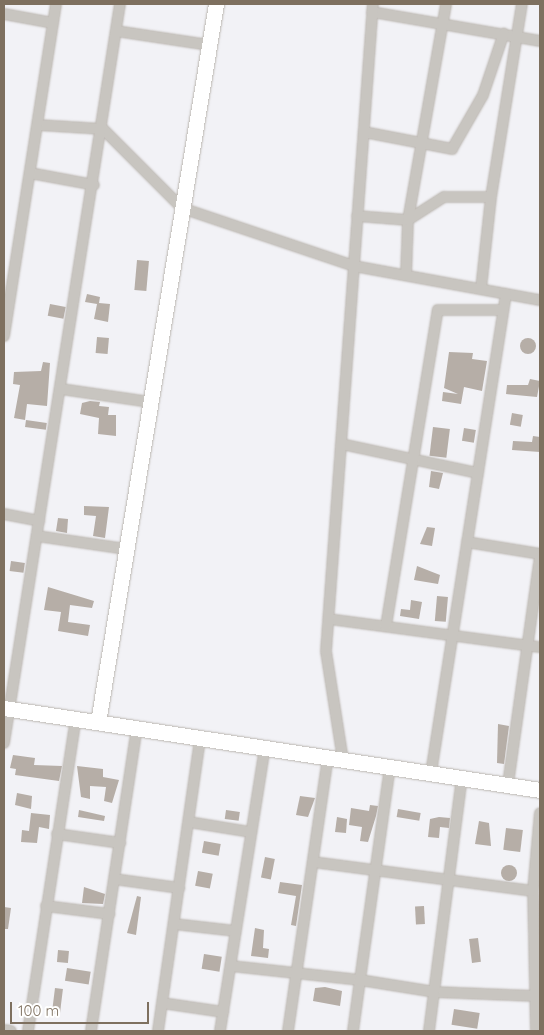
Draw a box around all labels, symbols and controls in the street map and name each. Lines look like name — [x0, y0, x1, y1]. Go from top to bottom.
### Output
scale bar — [12, 992, 151, 1024]
text: 100 m — [18, 1001, 59, 1020]

